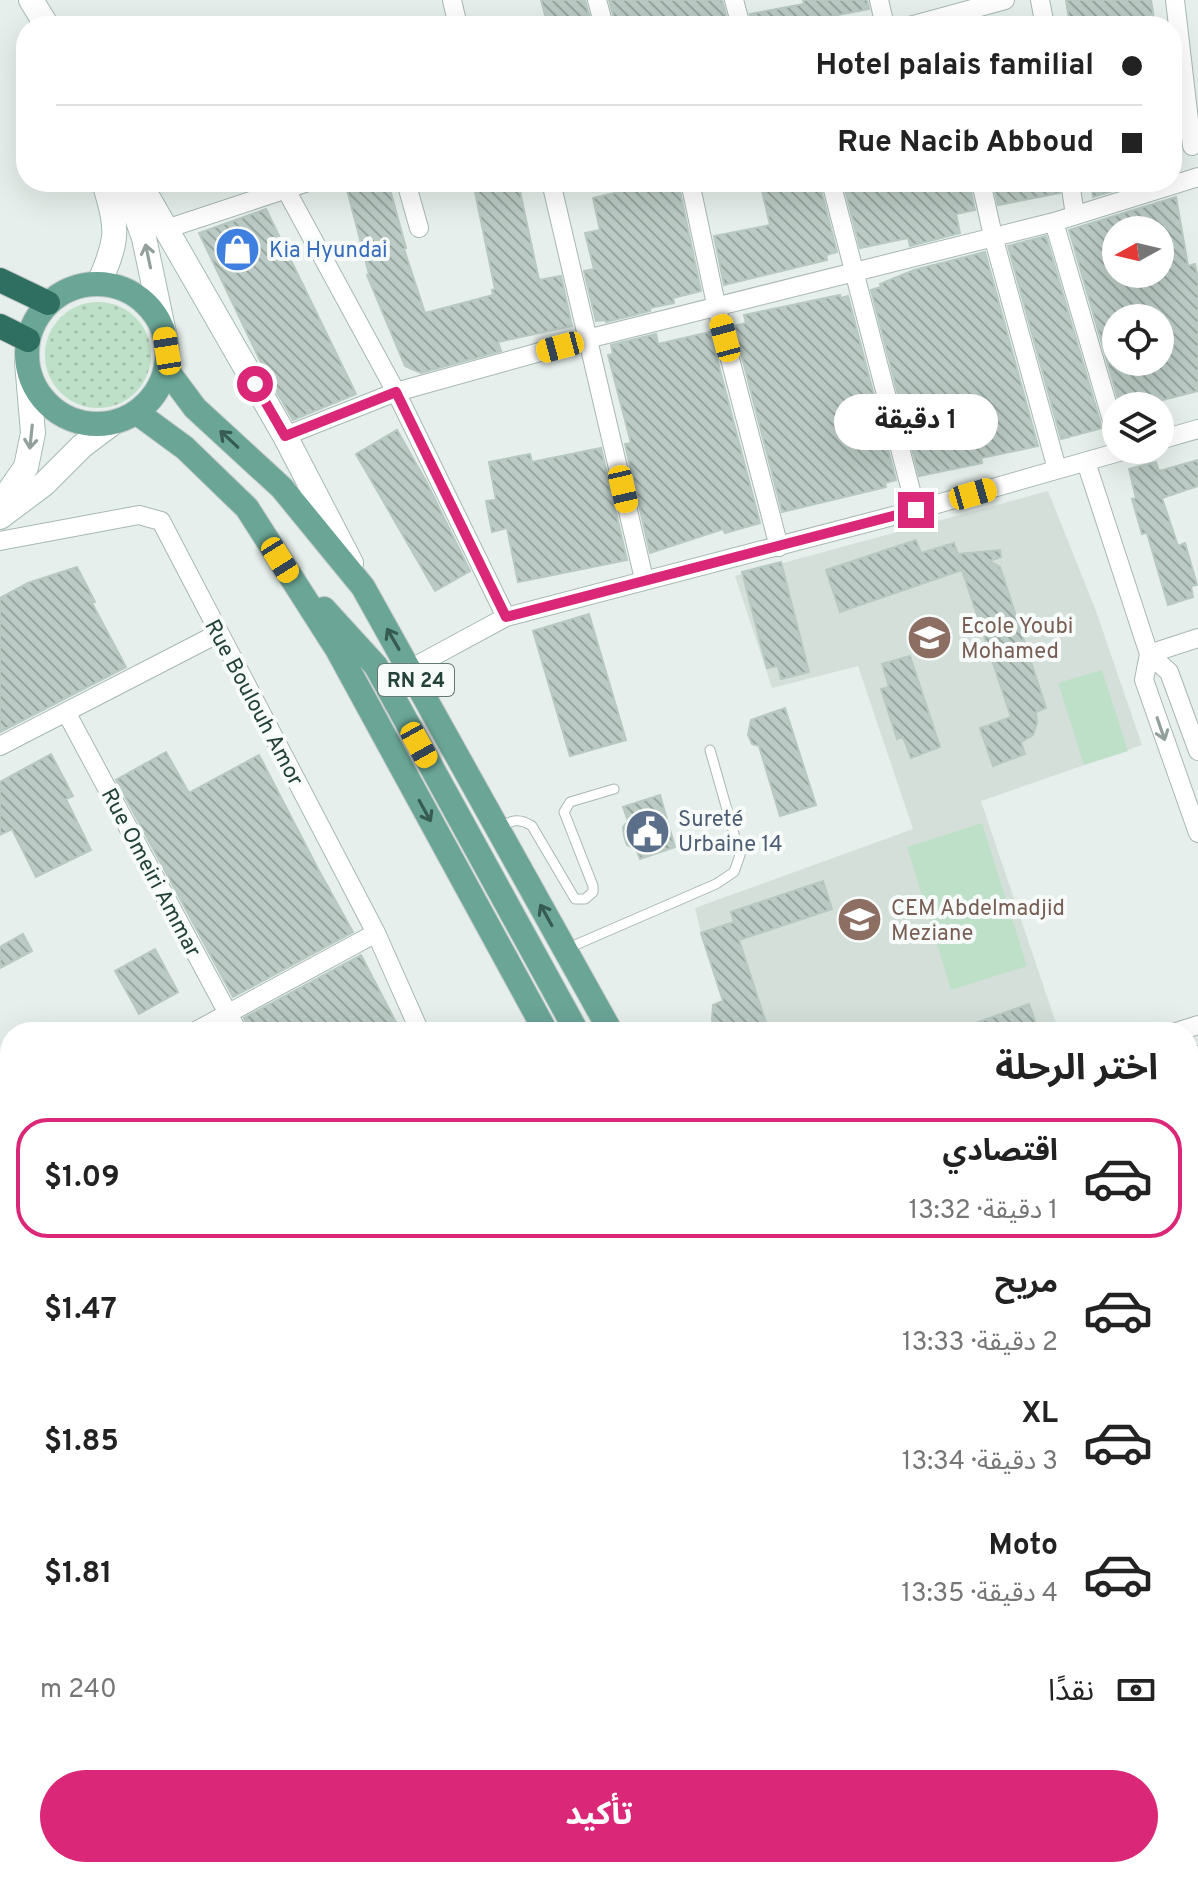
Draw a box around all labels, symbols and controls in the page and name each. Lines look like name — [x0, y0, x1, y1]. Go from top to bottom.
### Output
text: Hotel palais familial — [816, 48, 1094, 85]
text: Rue Nacib Abboud — [837, 125, 1094, 162]
north arrow — [1102, 216, 1174, 288]
map controls — [1102, 216, 1174, 464]
shop icon: Kia Hyundai — [214, 225, 262, 273]
place label: Kia Hyundai — [269, 238, 388, 265]
one-way arrow — [140, 244, 155, 270]
button: locate — [1102, 304, 1174, 376]
car — [707, 312, 743, 364]
car — [151, 325, 183, 377]
car — [534, 329, 586, 365]
route start — [237, 366, 273, 402]
button: layers — [1102, 392, 1174, 464]
callout: 1 دقيقة — [834, 394, 998, 450]
text: 1 دقيقة — [875, 405, 957, 438]
one-way arrow — [23, 423, 38, 450]
one-way arrow — [219, 430, 239, 448]
car — [606, 463, 640, 515]
car — [947, 476, 999, 512]
route end — [898, 492, 934, 528]
car — [257, 533, 303, 587]
school or university icon: Ecole Youbi Mohamed — [906, 614, 954, 662]
place label: Ecole Youbi Mohamed — [961, 614, 1073, 666]
street label: Rue Boulouh Amor — [198, 615, 308, 791]
one-way arrow — [385, 627, 400, 651]
road number: RN 24 — [378, 664, 454, 696]
one-way arrow — [1155, 716, 1169, 740]
car — [397, 718, 441, 772]
street label: Rue Omeiri Ammar — [94, 784, 206, 963]
one-way arrow — [418, 798, 433, 822]
public building icon: Sureté Urbaine 14 — [623, 807, 671, 855]
place label: Sureté Urbaine 14 — [678, 807, 783, 859]
school or university icon: CEM Abdelmadjid Meziane — [836, 896, 884, 944]
place label: CEM Abdelmadjid Meziane — [891, 896, 1065, 948]
one-way arrow — [538, 904, 554, 927]
text: اختر الرحلة — [995, 1047, 1158, 1093]
text: اقتصادي — [943, 1134, 1058, 1171]
icon: car — [1082, 1142, 1154, 1214]
text: $1.09 — [44, 1160, 120, 1197]
text: 1 دقيقة · 13:32 — [908, 1195, 1058, 1228]
text: مريح — [995, 1266, 1058, 1303]
icon: car — [1082, 1274, 1154, 1346]
text: $1.47 — [44, 1292, 117, 1329]
text: 2 دقيقة · 13:33 — [902, 1327, 1058, 1360]
text: XL — [1021, 1396, 1058, 1433]
icon: car — [1082, 1406, 1154, 1478]
text: $1.85 — [44, 1424, 119, 1461]
text: 3 دقيقة · 13:34 — [902, 1446, 1058, 1479]
text: Moto — [988, 1528, 1058, 1565]
icon: car — [1082, 1538, 1154, 1610]
text: $1.81 — [44, 1556, 112, 1593]
text: 4 دقيقة · 13:35 — [901, 1578, 1058, 1611]
icon: cash — [1114, 1668, 1158, 1712]
text: 240 m — [40, 1674, 117, 1707]
text: نقدًا — [1048, 1674, 1094, 1711]
button: تأكيد — [40, 1770, 1158, 1862]

